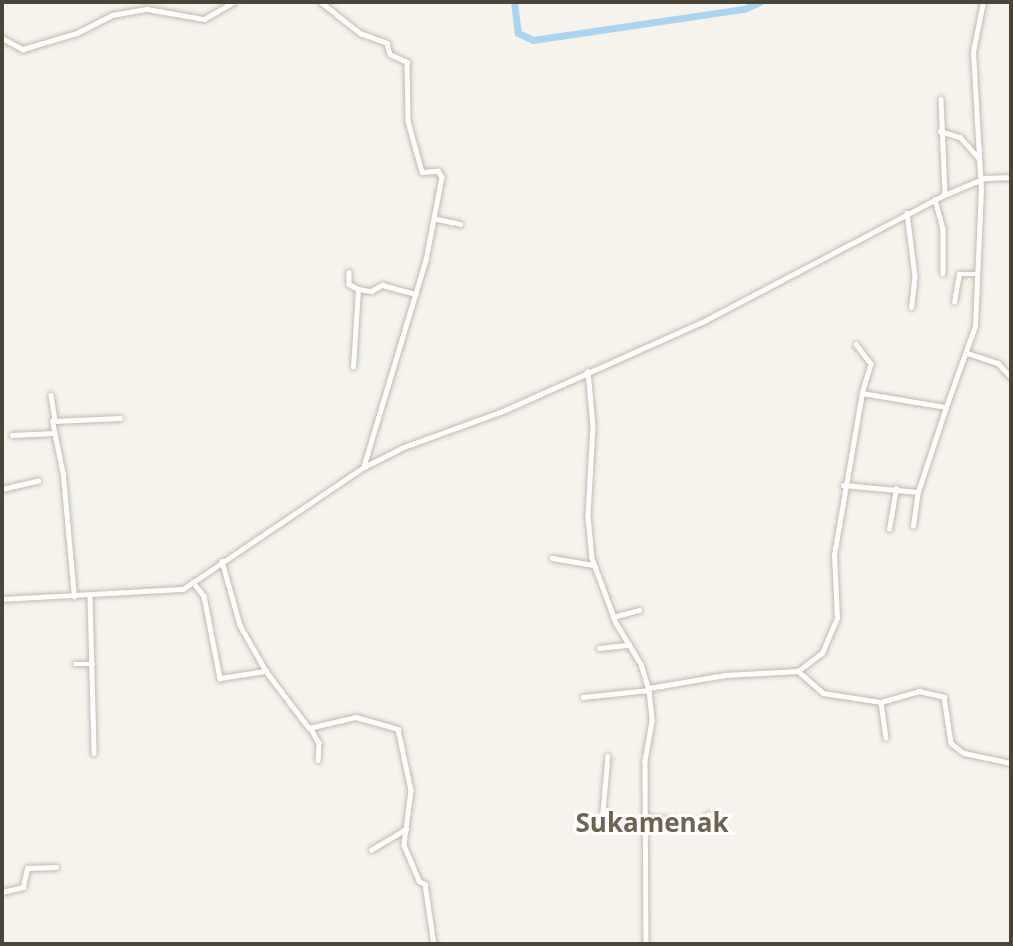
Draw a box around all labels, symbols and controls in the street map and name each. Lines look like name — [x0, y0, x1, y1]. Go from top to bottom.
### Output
district label: Sukamenak — [575, 807, 729, 839]

